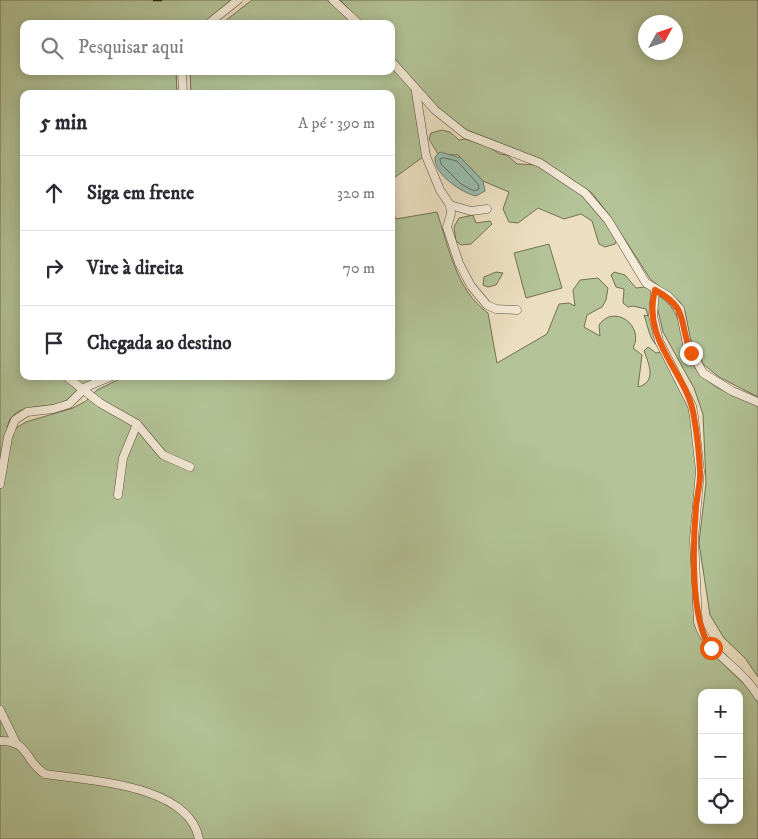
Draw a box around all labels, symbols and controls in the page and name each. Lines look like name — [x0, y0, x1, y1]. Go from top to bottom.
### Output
north arrow — [638, 15, 683, 60]
search box — [20, 20, 395, 75]
icon: search — [38, 34, 66, 62]
text: Pesquisar aqui — [78, 36, 184, 59]
text: 5 min — [40, 110, 87, 136]
text: A pé · 390 m — [298, 113, 375, 133]
icon: ahead — [40, 179, 68, 207]
text: Siga em frente — [87, 182, 194, 205]
text: 320 m — [337, 183, 375, 203]
icon: right — [40, 254, 68, 282]
text: Vire à direita — [87, 257, 183, 280]
text: 70 m — [343, 258, 375, 278]
icon: arrive — [40, 329, 68, 357]
text: Chegada ao destino — [87, 332, 232, 355]
route end — [680, 342, 703, 365]
route start — [700, 637, 723, 660]
map controls — [698, 689, 743, 824]
button: + — [698, 689, 743, 734]
button: − — [698, 734, 743, 779]
button: locate — [698, 779, 743, 824]

